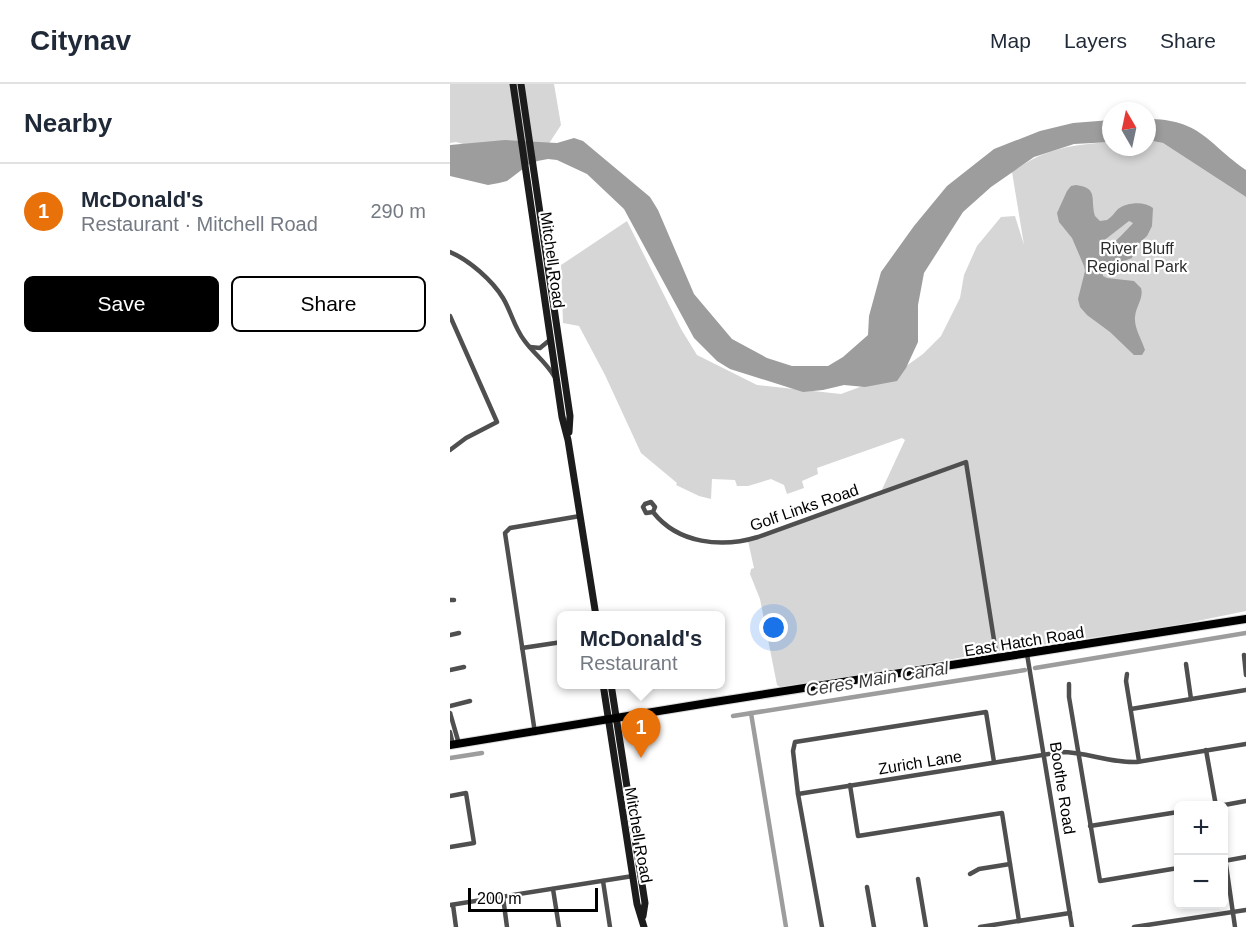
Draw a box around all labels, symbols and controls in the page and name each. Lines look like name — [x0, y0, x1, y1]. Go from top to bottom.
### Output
text: Citynav — [30, 25, 131, 56]
text: Map — [990, 29, 1031, 52]
text: Layers — [1064, 29, 1127, 52]
text: Share — [1160, 29, 1216, 52]
north arrow — [1102, 102, 1156, 156]
text: Nearby — [24, 108, 112, 138]
text: McDonald's — [81, 187, 204, 212]
text: 1 — [38, 200, 49, 222]
text: 290 m — [370, 200, 426, 222]
street label: Mitchell Road — [537, 211, 568, 309]
text: Restaurant · Mitchell Road — [81, 213, 318, 235]
park label: River Bluff Regional Park — [1087, 240, 1188, 275]
button: Save — [24, 276, 219, 332]
button: Share — [231, 276, 426, 332]
street label: Golf Links Road — [748, 481, 861, 534]
popup — [557, 611, 725, 689]
your location — [759, 613, 788, 642]
street label: East Hatch Road — [963, 624, 1085, 659]
text: McDonald's — [580, 626, 702, 651]
text: Restaurant — [580, 652, 678, 674]
water label: Ceres Main Canal — [804, 658, 951, 700]
pin: 1 — [622, 708, 660, 758]
street label: Boothe Road — [1047, 741, 1078, 836]
street label: Zurich Lane — [877, 747, 963, 777]
street label: Mitchell Road — [622, 786, 655, 884]
map controls — [1174, 801, 1228, 909]
button: + — [1174, 801, 1228, 855]
button: − — [1174, 855, 1228, 909]
scale bar — [468, 885, 598, 912]
text: 200 m — [477, 890, 521, 907]

